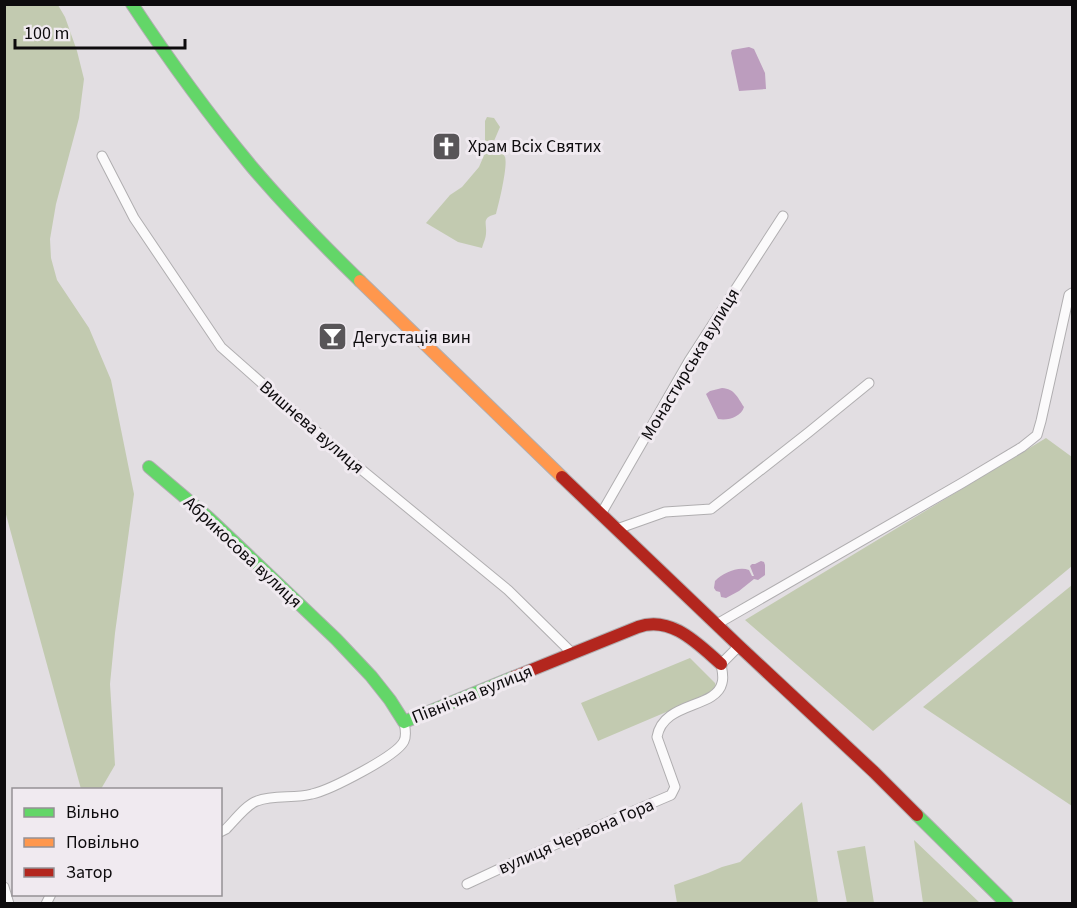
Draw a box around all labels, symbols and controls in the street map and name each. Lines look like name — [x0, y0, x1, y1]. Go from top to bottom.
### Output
scale bar — [15, 12, 184, 50]
text: 100 m — [24, 21, 69, 46]
church icon: Храм Всіх Святих — [431, 130, 463, 162]
place label: Храм Всіх Святих — [468, 134, 601, 159]
street label: Монастирська вулиця — [635, 284, 746, 445]
bar icon: Дегустація вин — [316, 321, 348, 353]
place label: Дегустація вин — [353, 325, 471, 350]
street label: Вишнева вулиця — [254, 375, 369, 480]
street label: Абрикосова вулиця — [178, 491, 307, 614]
street label: Північна вулиця — [408, 659, 536, 730]
legend — [12, 788, 222, 896]
street label: вулиця Червона Гора — [494, 792, 658, 881]
text: Вільно — [66, 800, 119, 825]
text: Повільно — [66, 830, 139, 855]
text: Затор — [66, 860, 113, 885]

